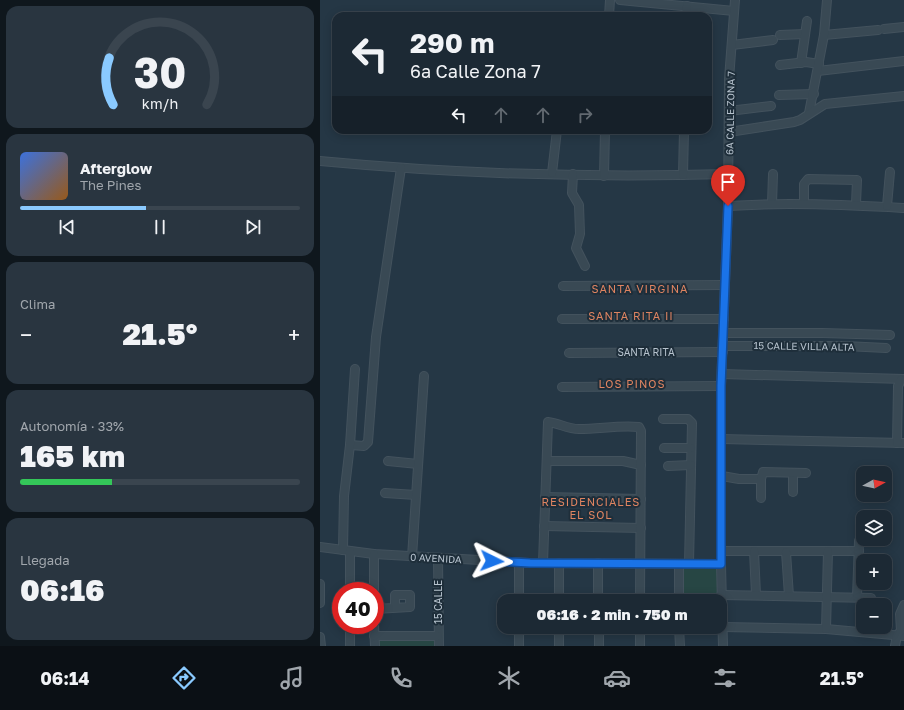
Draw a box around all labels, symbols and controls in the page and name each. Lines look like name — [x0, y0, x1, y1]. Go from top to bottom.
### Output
text: 290 m — [410, 26, 495, 59]
icon: left — [344, 28, 396, 80]
text: 30 — [134, 47, 186, 97]
text: 6a Calle Zona 7 — [410, 60, 541, 82]
street label: 6A CALLE ZONA 7 — [723, 71, 737, 155]
text: km/h — [142, 95, 178, 112]
icon: left — [448, 104, 470, 126]
icon: ahead — [490, 104, 512, 126]
icon: ahead — [532, 104, 554, 126]
icon: right — [574, 104, 596, 126]
text: Afterglow — [80, 159, 152, 177]
pin — [711, 165, 745, 206]
icon: arrive — [717, 171, 739, 193]
text: The Pines — [80, 177, 141, 193]
icon: previous — [56, 216, 78, 238]
icon: pause — [149, 216, 171, 238]
icon: next — [242, 216, 264, 238]
district label: SANTA VIRGINA — [592, 282, 688, 295]
text: Clima — [20, 296, 55, 312]
district label: SANTA RITA II — [588, 309, 674, 322]
text: 21.5° — [123, 316, 197, 352]
text: − — [20, 321, 32, 348]
text: + — [288, 321, 300, 348]
street label: 15 CALLE VILLA ALTA — [753, 339, 855, 353]
street label: SANTA RITA — [617, 346, 675, 358]
district label: LOS PINOS — [599, 377, 665, 390]
text: Autonomía · 33% — [20, 418, 124, 434]
text: 165 km — [20, 438, 125, 474]
north arrow — [856, 466, 892, 502]
map controls — [856, 466, 892, 634]
district label: RESIDENCIALES EL SOL — [542, 495, 640, 521]
button: layers — [856, 510, 892, 546]
position arrow — [471, 540, 513, 582]
street label: 0 AVENIDA — [410, 551, 462, 565]
text: Llegada — [20, 552, 70, 568]
button: + — [856, 554, 892, 590]
text: 06:16 — [20, 572, 105, 608]
street label: 15 CALLE — [432, 580, 444, 624]
speed limit sign: 40 — [332, 582, 384, 634]
button: − — [856, 598, 892, 634]
text: 06:16 · 2 min · 750 m — [536, 605, 688, 623]
icon: directions — [170, 664, 198, 692]
icon: music — [278, 664, 306, 692]
icon: phone — [387, 664, 415, 692]
icon: climate — [495, 664, 523, 692]
icon: car — [603, 664, 631, 692]
icon: filters — [711, 664, 739, 692]
text: 06:14 — [40, 667, 90, 689]
text: 21.5° — [820, 667, 864, 689]

